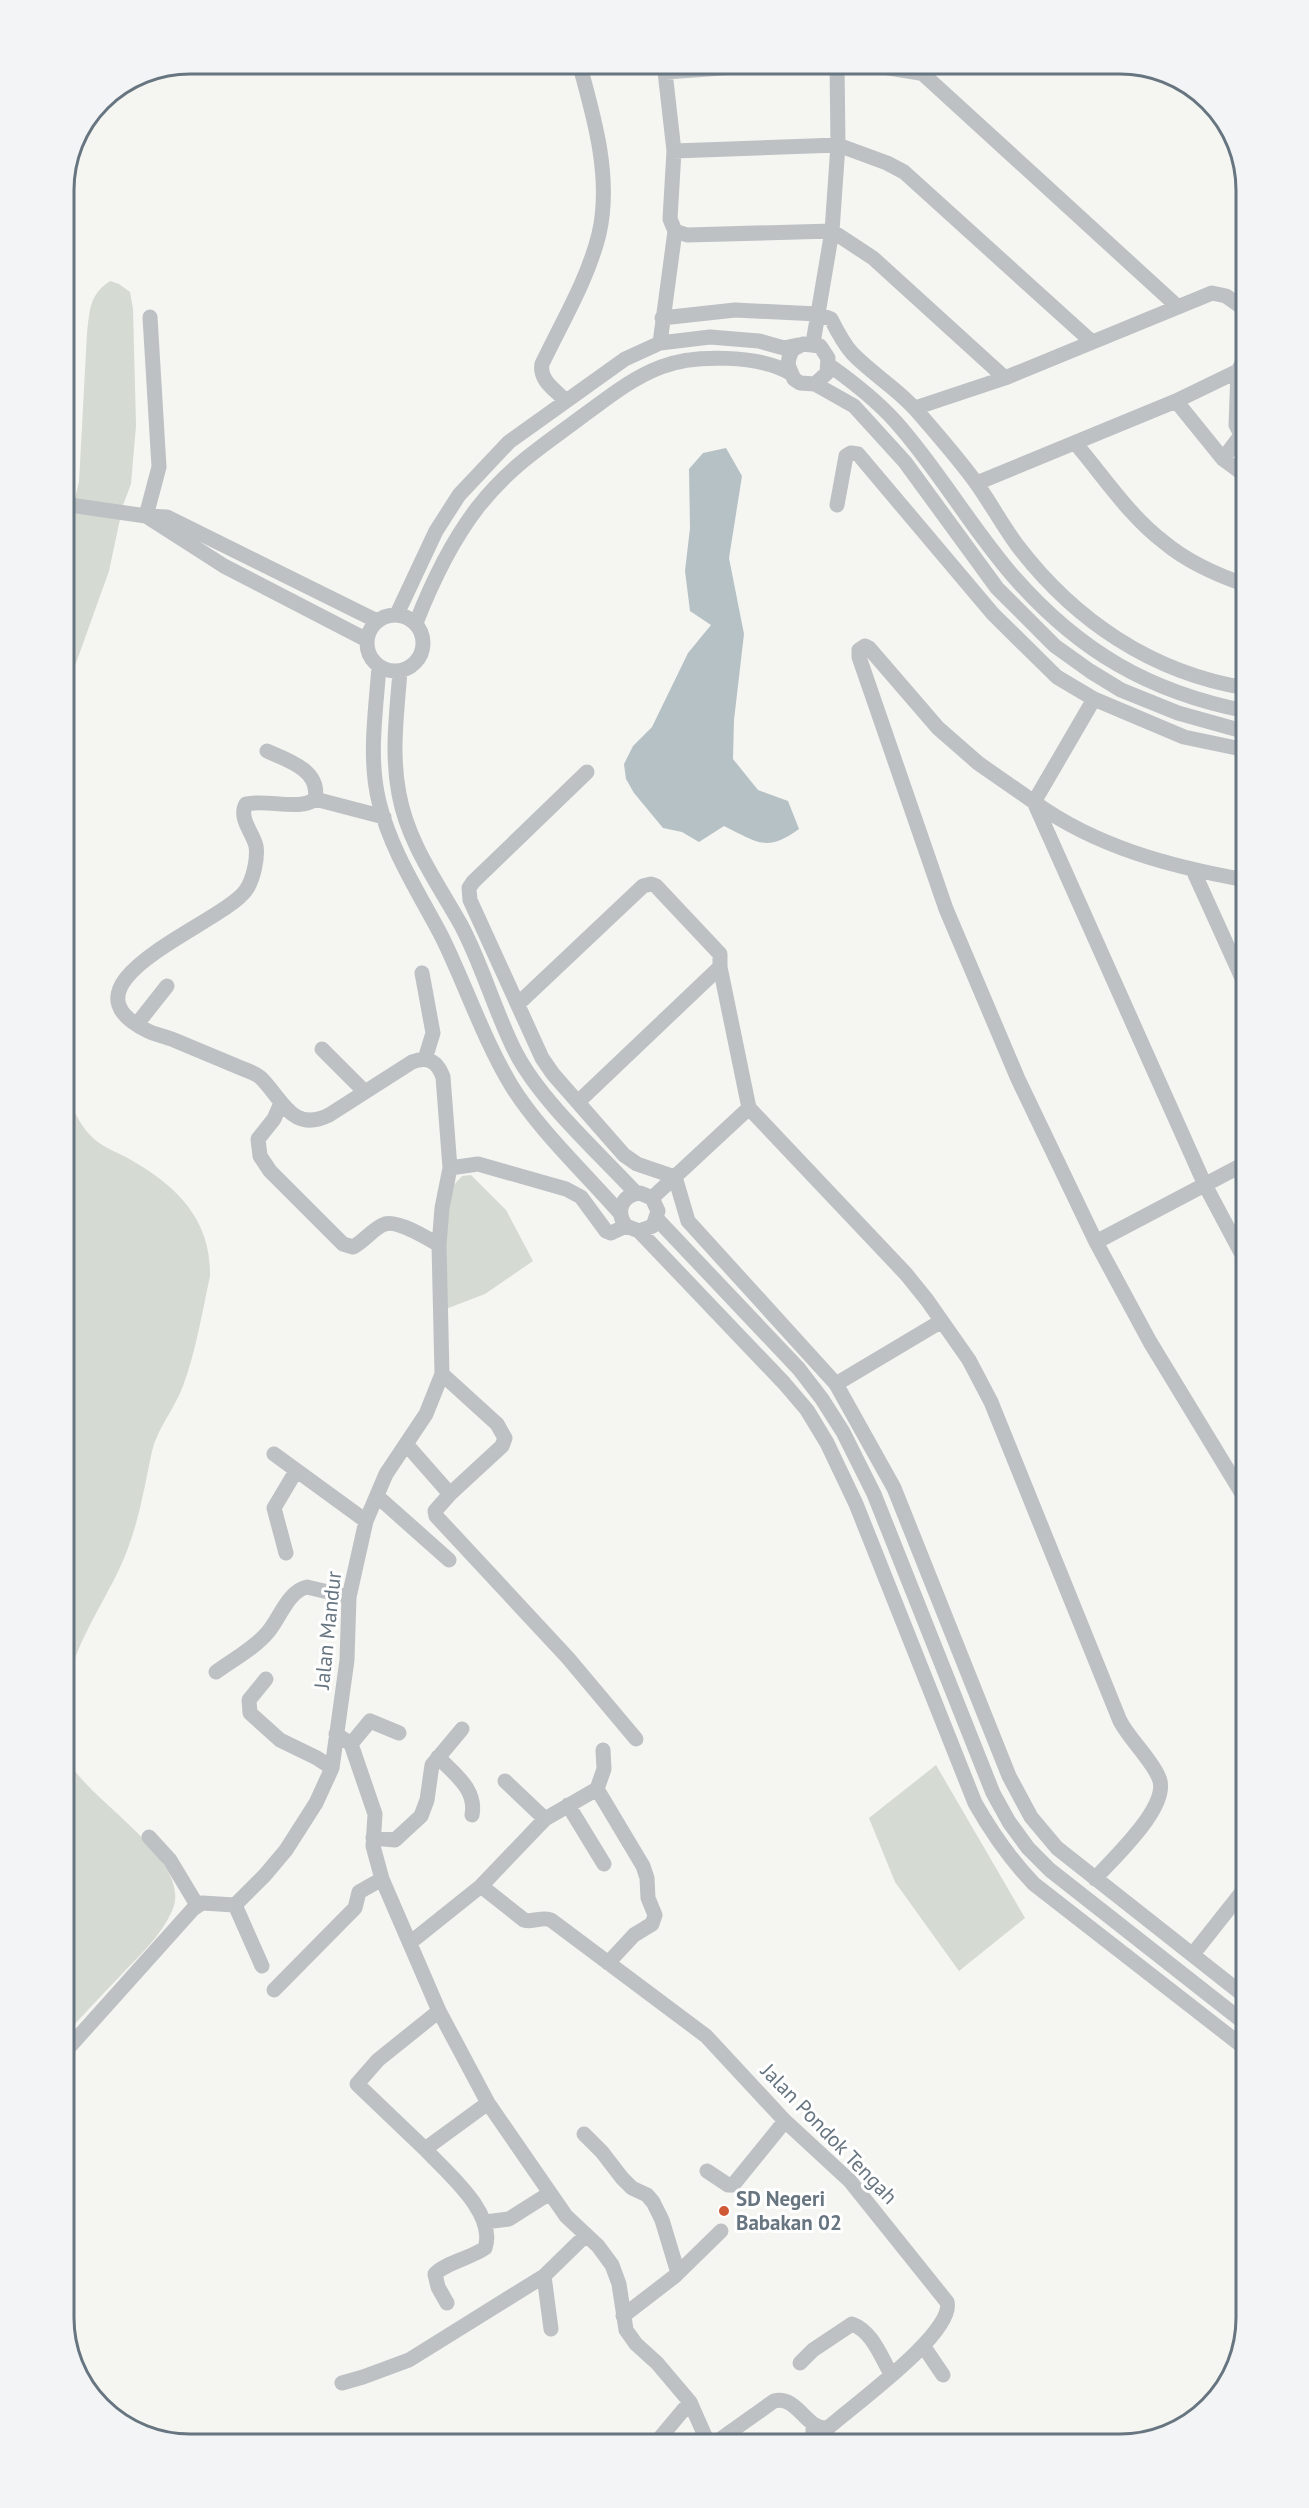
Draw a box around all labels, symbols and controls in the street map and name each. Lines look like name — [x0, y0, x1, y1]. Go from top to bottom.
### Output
street label: Jalan Mandur — [308, 1570, 347, 1691]
street label: Jalan Pondok Tengah — [755, 2057, 903, 2210]
place label: SD Negeri Babakan 02 — [736, 2185, 842, 2236]
marker: SD Negeri Babakan 02 — [717, 2204, 731, 2218]

